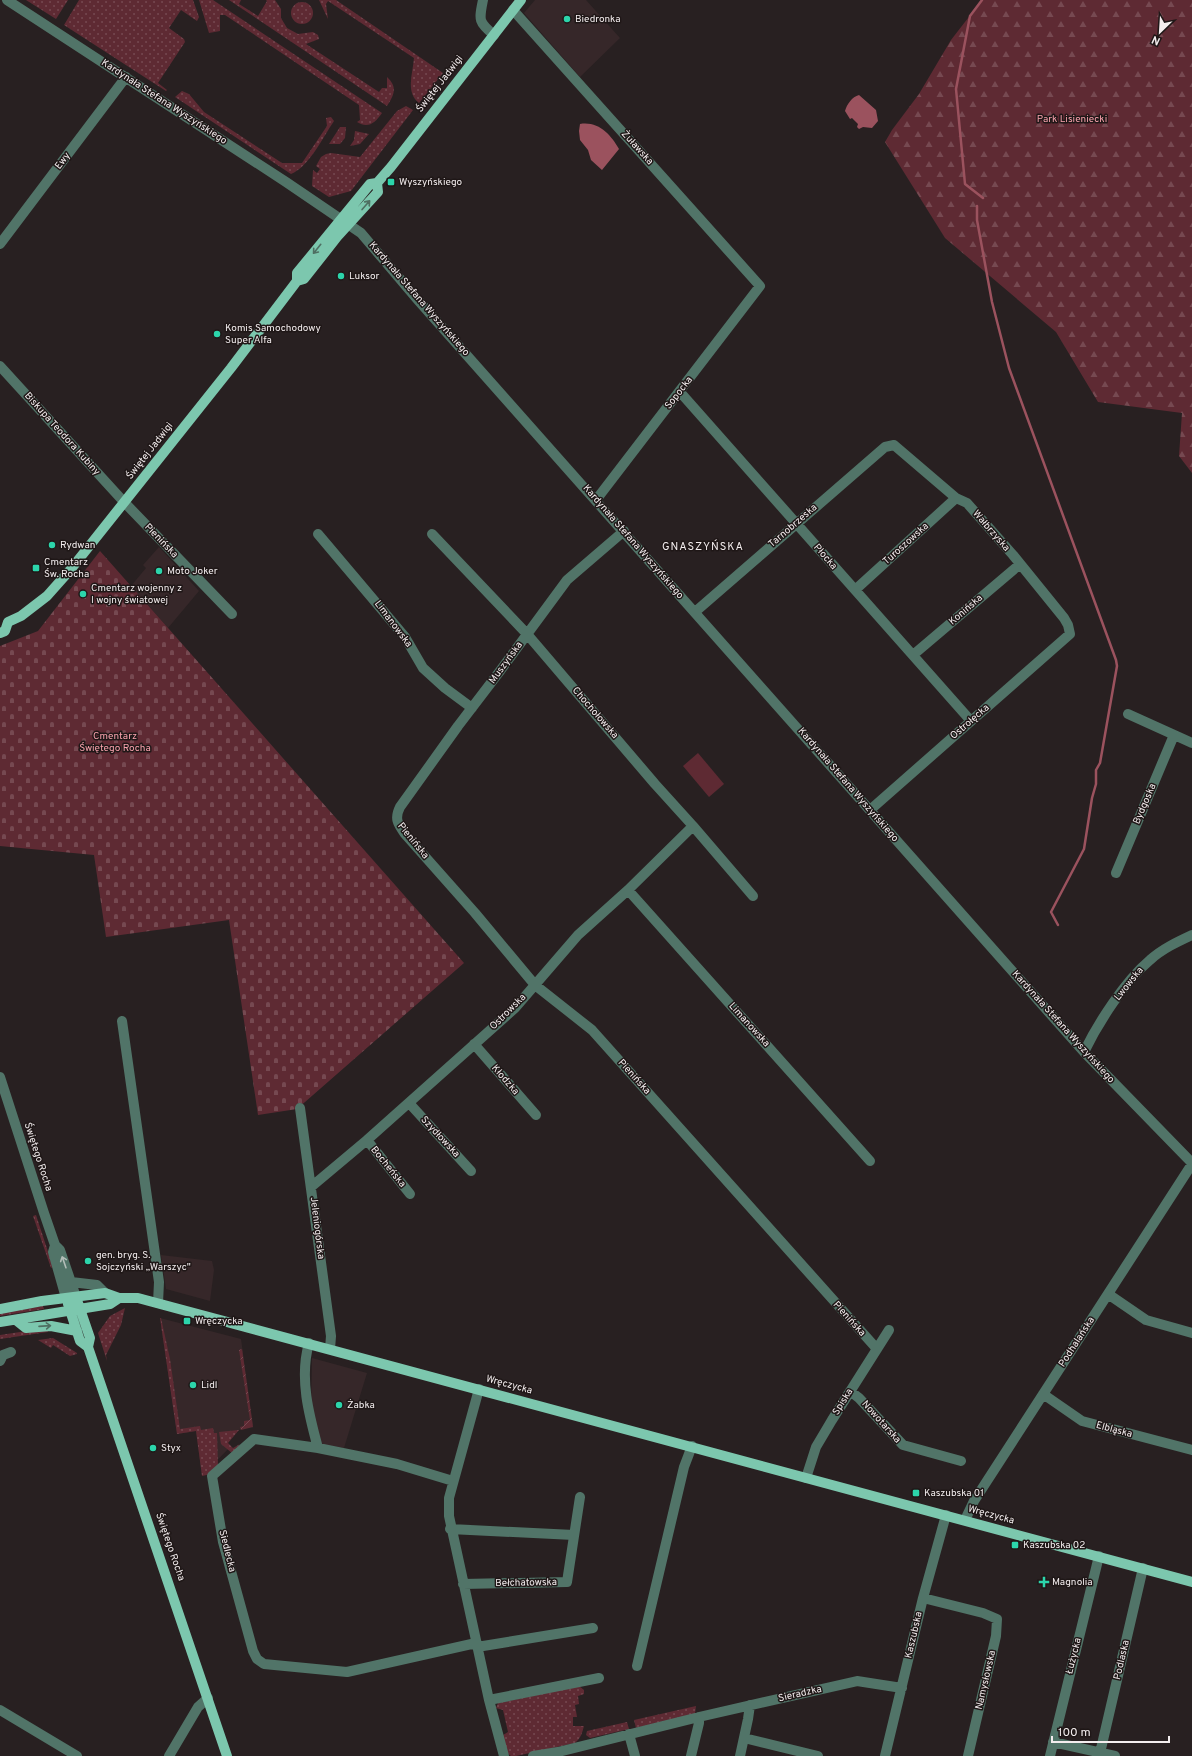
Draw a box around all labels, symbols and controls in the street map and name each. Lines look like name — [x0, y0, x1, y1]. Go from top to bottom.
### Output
north arrow — [1140, 12, 1180, 52]
place label: Biedronka — [575, 13, 620, 26]
marker: Biedronka — [562, 14, 572, 24]
text: N — [1150, 32, 1163, 48]
street label: Świętej Jadwigi — [414, 53, 466, 115]
street label: Kardynała Stefana Wyszyńskiego — [99, 56, 230, 148]
park label: Park Lisieniecki — [1037, 113, 1107, 126]
street label: Żuławska — [618, 128, 656, 168]
street label: Ewy — [52, 150, 74, 172]
place label: Wyszyńskiego — [399, 176, 463, 189]
marker: Wyszyńskiego — [386, 177, 396, 187]
one-way arrow — [362, 199, 371, 210]
street label: Kardynała Stefana Wyszyńskiego — [366, 239, 473, 359]
one-way arrow — [312, 243, 321, 254]
place label: Luksor — [349, 270, 379, 283]
marker: Luksor — [336, 271, 346, 281]
place label: Komis Samochodowy Super Alfa — [225, 322, 321, 347]
marker: Komis Samochodowy Super Alfa — [212, 329, 222, 339]
street label: Sopocka — [662, 374, 696, 412]
street label: Biskupa Teodora Kubiny — [21, 390, 103, 478]
street label: Świętej Jadwigi — [124, 420, 176, 482]
street label: Kardynała Stefana Wyszyńskiego — [580, 482, 687, 602]
street label: Tarnobrzeska — [766, 501, 820, 551]
street label: Wałbrzyska — [970, 508, 1012, 554]
street label: Turoszowska — [880, 520, 932, 568]
street label: Pienińska — [141, 521, 181, 561]
place label: Rydwan — [60, 539, 95, 552]
district label: GNASZYŃSKA — [662, 539, 744, 554]
marker: Rydwan — [47, 540, 57, 550]
street label: Płocka — [810, 541, 840, 573]
place label: Cmentarz Św. Rocha — [44, 556, 89, 581]
marker: Cmentarz Św. Rocha — [31, 563, 41, 573]
place label: Moto Joker — [167, 565, 218, 578]
marker: Moto Joker — [154, 566, 164, 576]
place label: Cmentarz wojenny z I wojny światowej — [91, 582, 182, 607]
marker: Cmentarz wojenny z I wojny światowej — [78, 589, 88, 599]
street label: Konińska — [946, 592, 986, 628]
street label: Limanowska — [371, 598, 415, 650]
street label: Muszyńska — [486, 639, 526, 687]
street label: Chochołowska — [569, 684, 621, 742]
street label: Ostrołęcka — [948, 701, 992, 743]
street label: Kardynała Stefana Wyszyńskiego — [795, 725, 902, 845]
park label: Cmentarz Świętego Rocha — [79, 730, 151, 755]
street label: Bydgoska — [1131, 782, 1159, 826]
street label: Pienińska — [394, 820, 432, 862]
street label: Lwowska — [1111, 964, 1147, 1004]
street label: Kardynała Stefana Wyszyńskiego — [1009, 968, 1117, 1086]
street label: Ostrowska — [487, 991, 529, 1033]
street label: Limanowska — [726, 1000, 772, 1050]
street label: Pienińska — [615, 1057, 653, 1097]
street label: Kłodzka — [488, 1062, 522, 1098]
street label: Szydłowska — [418, 1114, 462, 1160]
street label: Świętego Rocha — [21, 1121, 55, 1193]
street label: Bocheńska — [367, 1144, 409, 1190]
street label: Jeleniogórska — [307, 1196, 327, 1260]
place label: gen. bryg. S. Sojczyński „Warszyc" — [96, 1249, 191, 1274]
marker: gen. bryg. S. Sojczyński „Warszyc" — [83, 1256, 93, 1266]
one-way arrow — [60, 1257, 68, 1269]
street label: Pienińska — [830, 1299, 868, 1339]
street label: Podhalańska — [1056, 1314, 1098, 1370]
place label: Wręczycka — [195, 1315, 243, 1328]
marker: Wręczycka — [182, 1316, 192, 1326]
one-way arrow — [38, 1323, 51, 1330]
street label: Wręczycka — [484, 1373, 534, 1397]
place label: Lidl — [201, 1379, 217, 1392]
marker: Lidl — [188, 1380, 198, 1390]
street label: Spiska — [830, 1386, 856, 1418]
street label: Nowotarska — [858, 1398, 904, 1446]
place label: Żabka — [347, 1399, 375, 1412]
marker: Żabka — [334, 1400, 344, 1410]
street label: Elbląska — [1094, 1419, 1134, 1441]
place label: Styx — [161, 1442, 181, 1455]
marker: Styx — [148, 1443, 158, 1453]
place label: Kaszubska 01 — [924, 1487, 984, 1500]
marker: Kaszubska 01 — [911, 1488, 921, 1498]
street label: Wręczycka — [966, 1503, 1016, 1527]
street label: Świętego Rocha — [152, 1511, 188, 1583]
street label: Siedlecka — [215, 1528, 239, 1574]
place label: Kaszubska 02 — [1023, 1539, 1085, 1552]
marker: Kaszubska 02 — [1010, 1540, 1020, 1550]
street label: Bełchatowska — [495, 1576, 557, 1590]
place label: Magnolia — [1052, 1576, 1093, 1589]
marker: Magnolia — [1039, 1577, 1049, 1587]
street label: Kaszubska — [902, 1610, 926, 1660]
street label: Łużycka — [1063, 1637, 1085, 1675]
street label: Podlaska — [1111, 1639, 1133, 1681]
street label: Namysłowska — [973, 1649, 999, 1711]
street label: Sieradzka — [777, 1683, 823, 1705]
scale bar — [1052, 1718, 1169, 1744]
text: 100 m — [1058, 1725, 1091, 1741]

